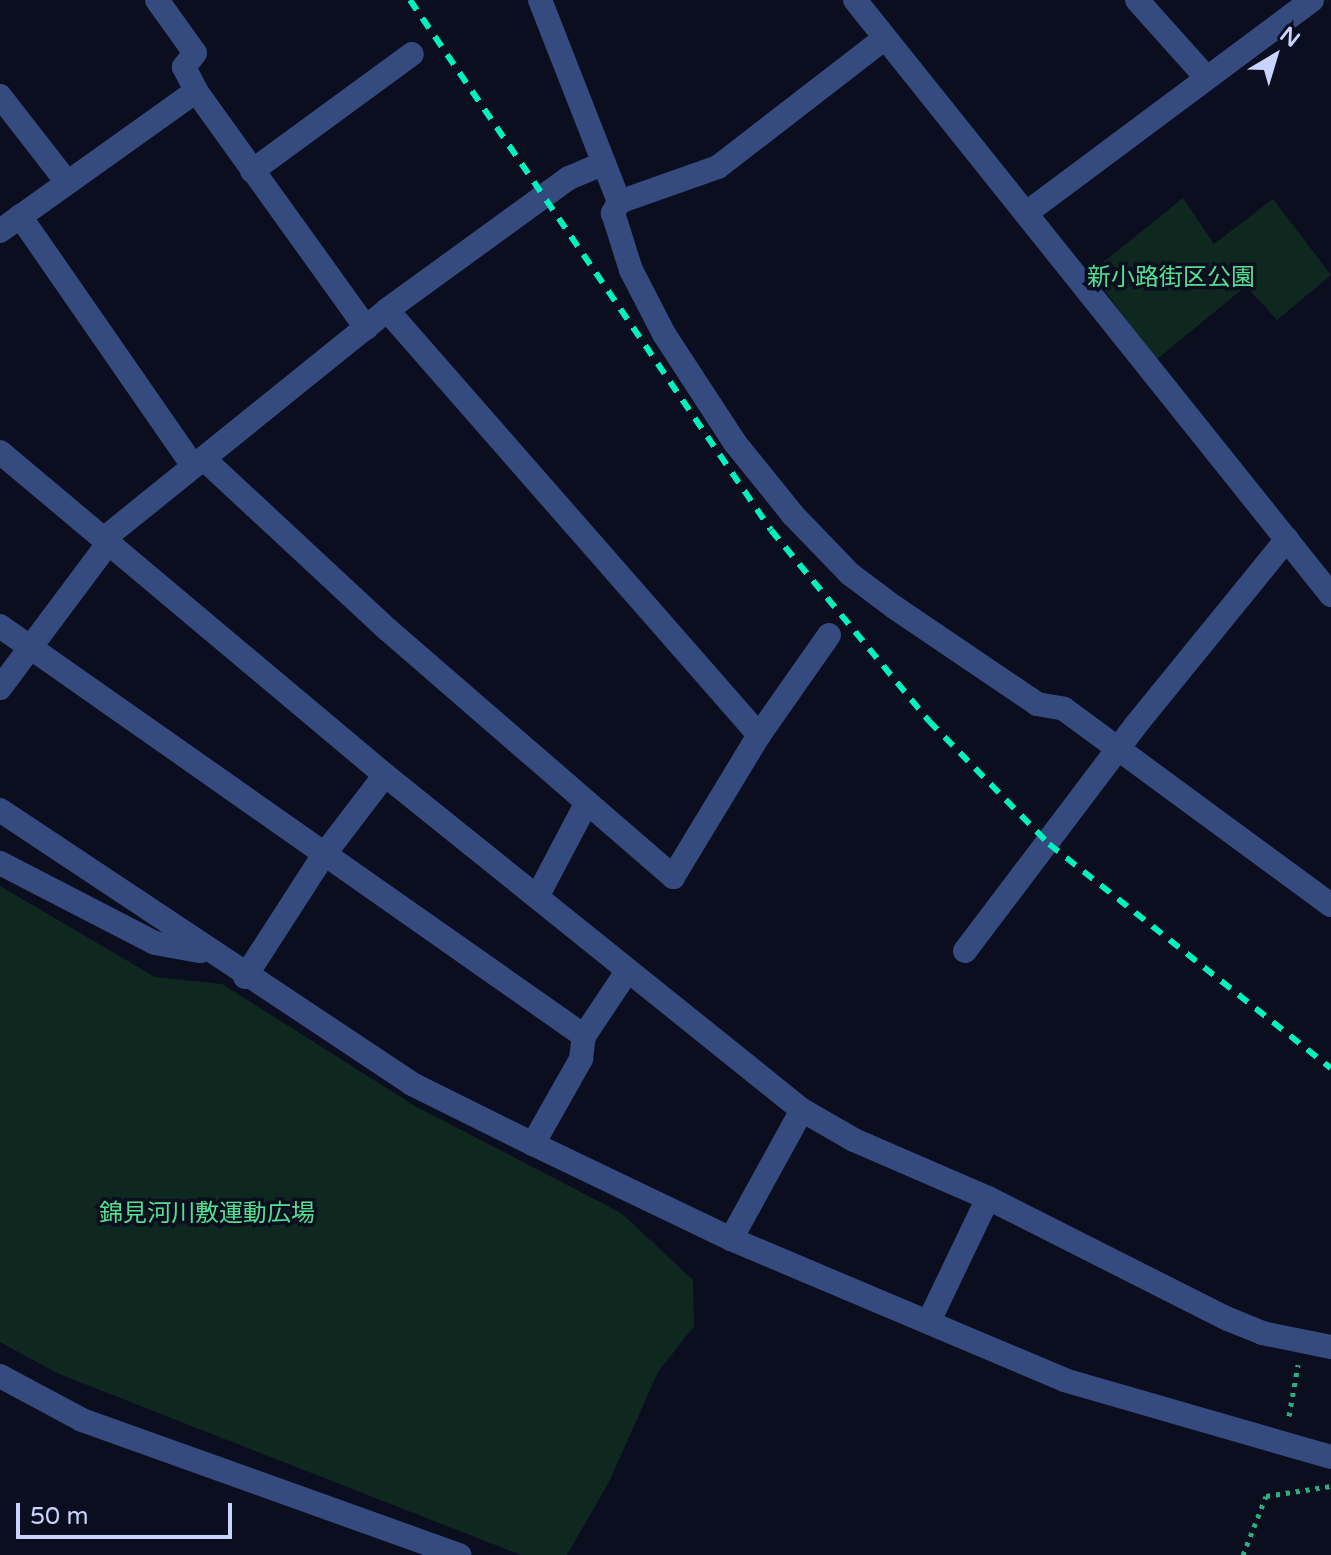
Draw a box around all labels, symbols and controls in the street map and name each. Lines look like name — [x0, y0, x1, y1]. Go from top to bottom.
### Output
north arrow — [1235, 16, 1315, 96]
text: N — [1275, 21, 1305, 53]
park label: 新小路街区公園 — [1087, 264, 1255, 292]
park label: 錦見河川敷運動広場 — [99, 1200, 315, 1228]
scale bar — [20, 1487, 236, 1537]
text: 50 m — [30, 1502, 88, 1531]

